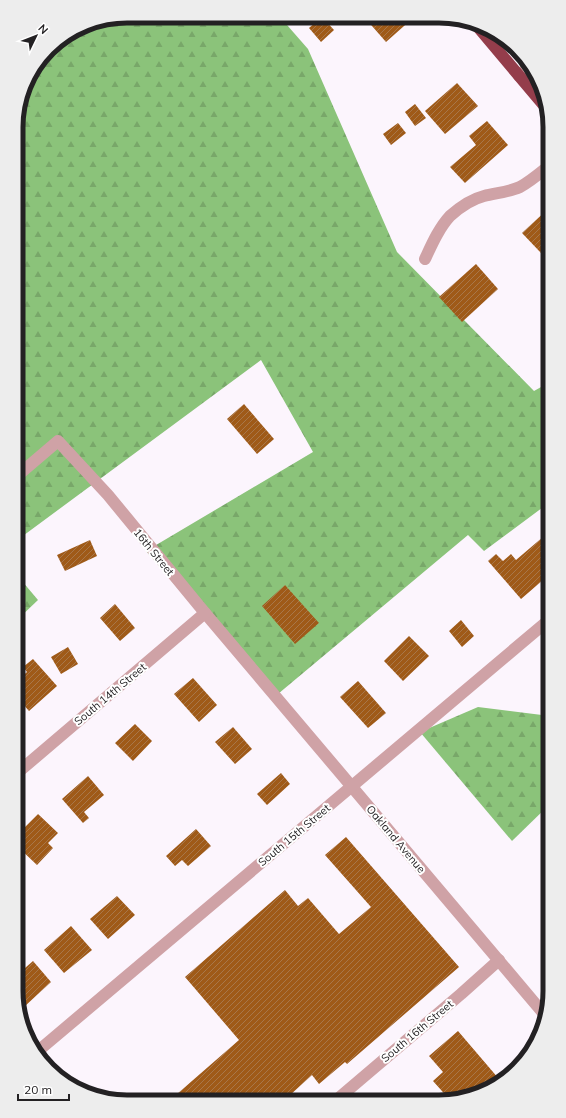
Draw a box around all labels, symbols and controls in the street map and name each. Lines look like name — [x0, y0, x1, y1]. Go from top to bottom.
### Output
north arrow — [16, 16, 56, 56]
text: N — [35, 21, 51, 37]
street label: 16th Street — [131, 526, 177, 579]
street label: South 14th Street — [71, 660, 149, 728]
street label: South 15th Street — [255, 801, 333, 869]
street label: Oakland Avenue — [364, 802, 428, 876]
street label: South 16th Street — [378, 997, 456, 1065]
scale bar — [18, 1076, 69, 1102]
text: 20 m — [24, 1082, 52, 1097]

